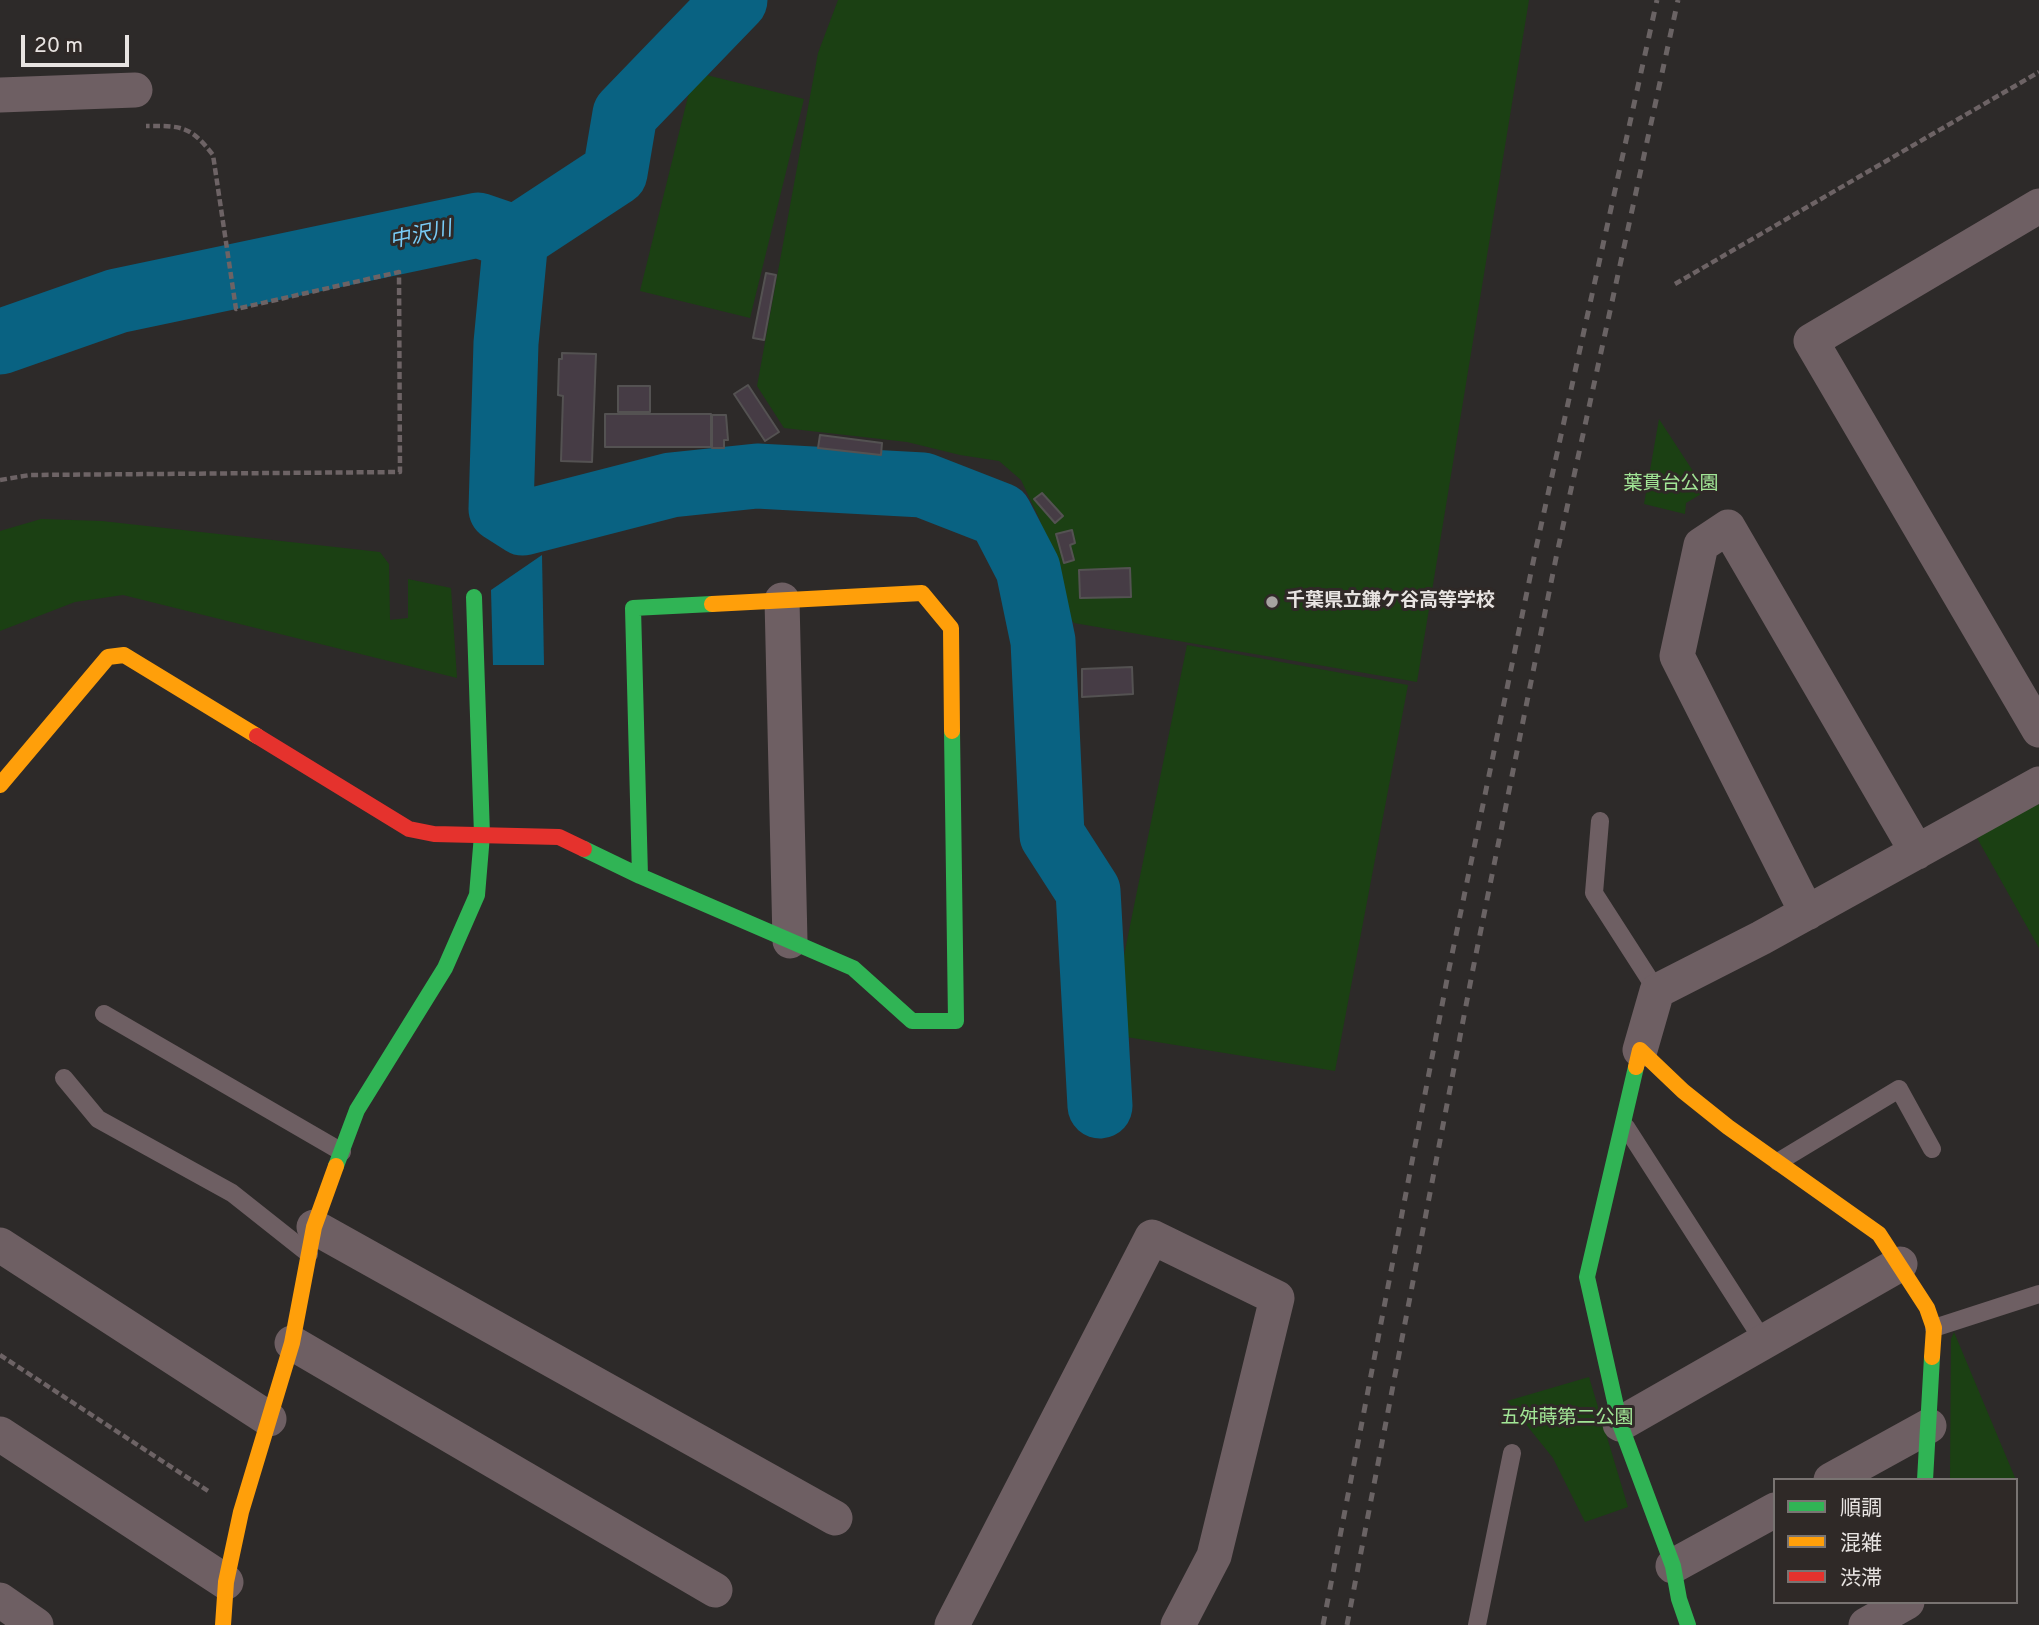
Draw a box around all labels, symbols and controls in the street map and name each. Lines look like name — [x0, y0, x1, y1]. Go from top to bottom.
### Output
scale bar — [24, 21, 133, 65]
text: 20 m — [34, 33, 83, 60]
water label: 中沢川 — [388, 218, 454, 256]
park label: 葉貫台公園 — [1624, 474, 1718, 496]
place label: 千葉県立鎌ケ谷高等学校 — [1286, 591, 1495, 613]
marker: 千葉県立鎌ケ谷高等学校 — [1264, 594, 1280, 610]
park label: 五舛蒔第二公園 — [1501, 1408, 1633, 1430]
legend — [1773, 1478, 2018, 1604]
text: 順調 — [1840, 1496, 1882, 1523]
text: 混雑 — [1840, 1531, 1882, 1558]
text: 渋滞 — [1840, 1566, 1882, 1593]

